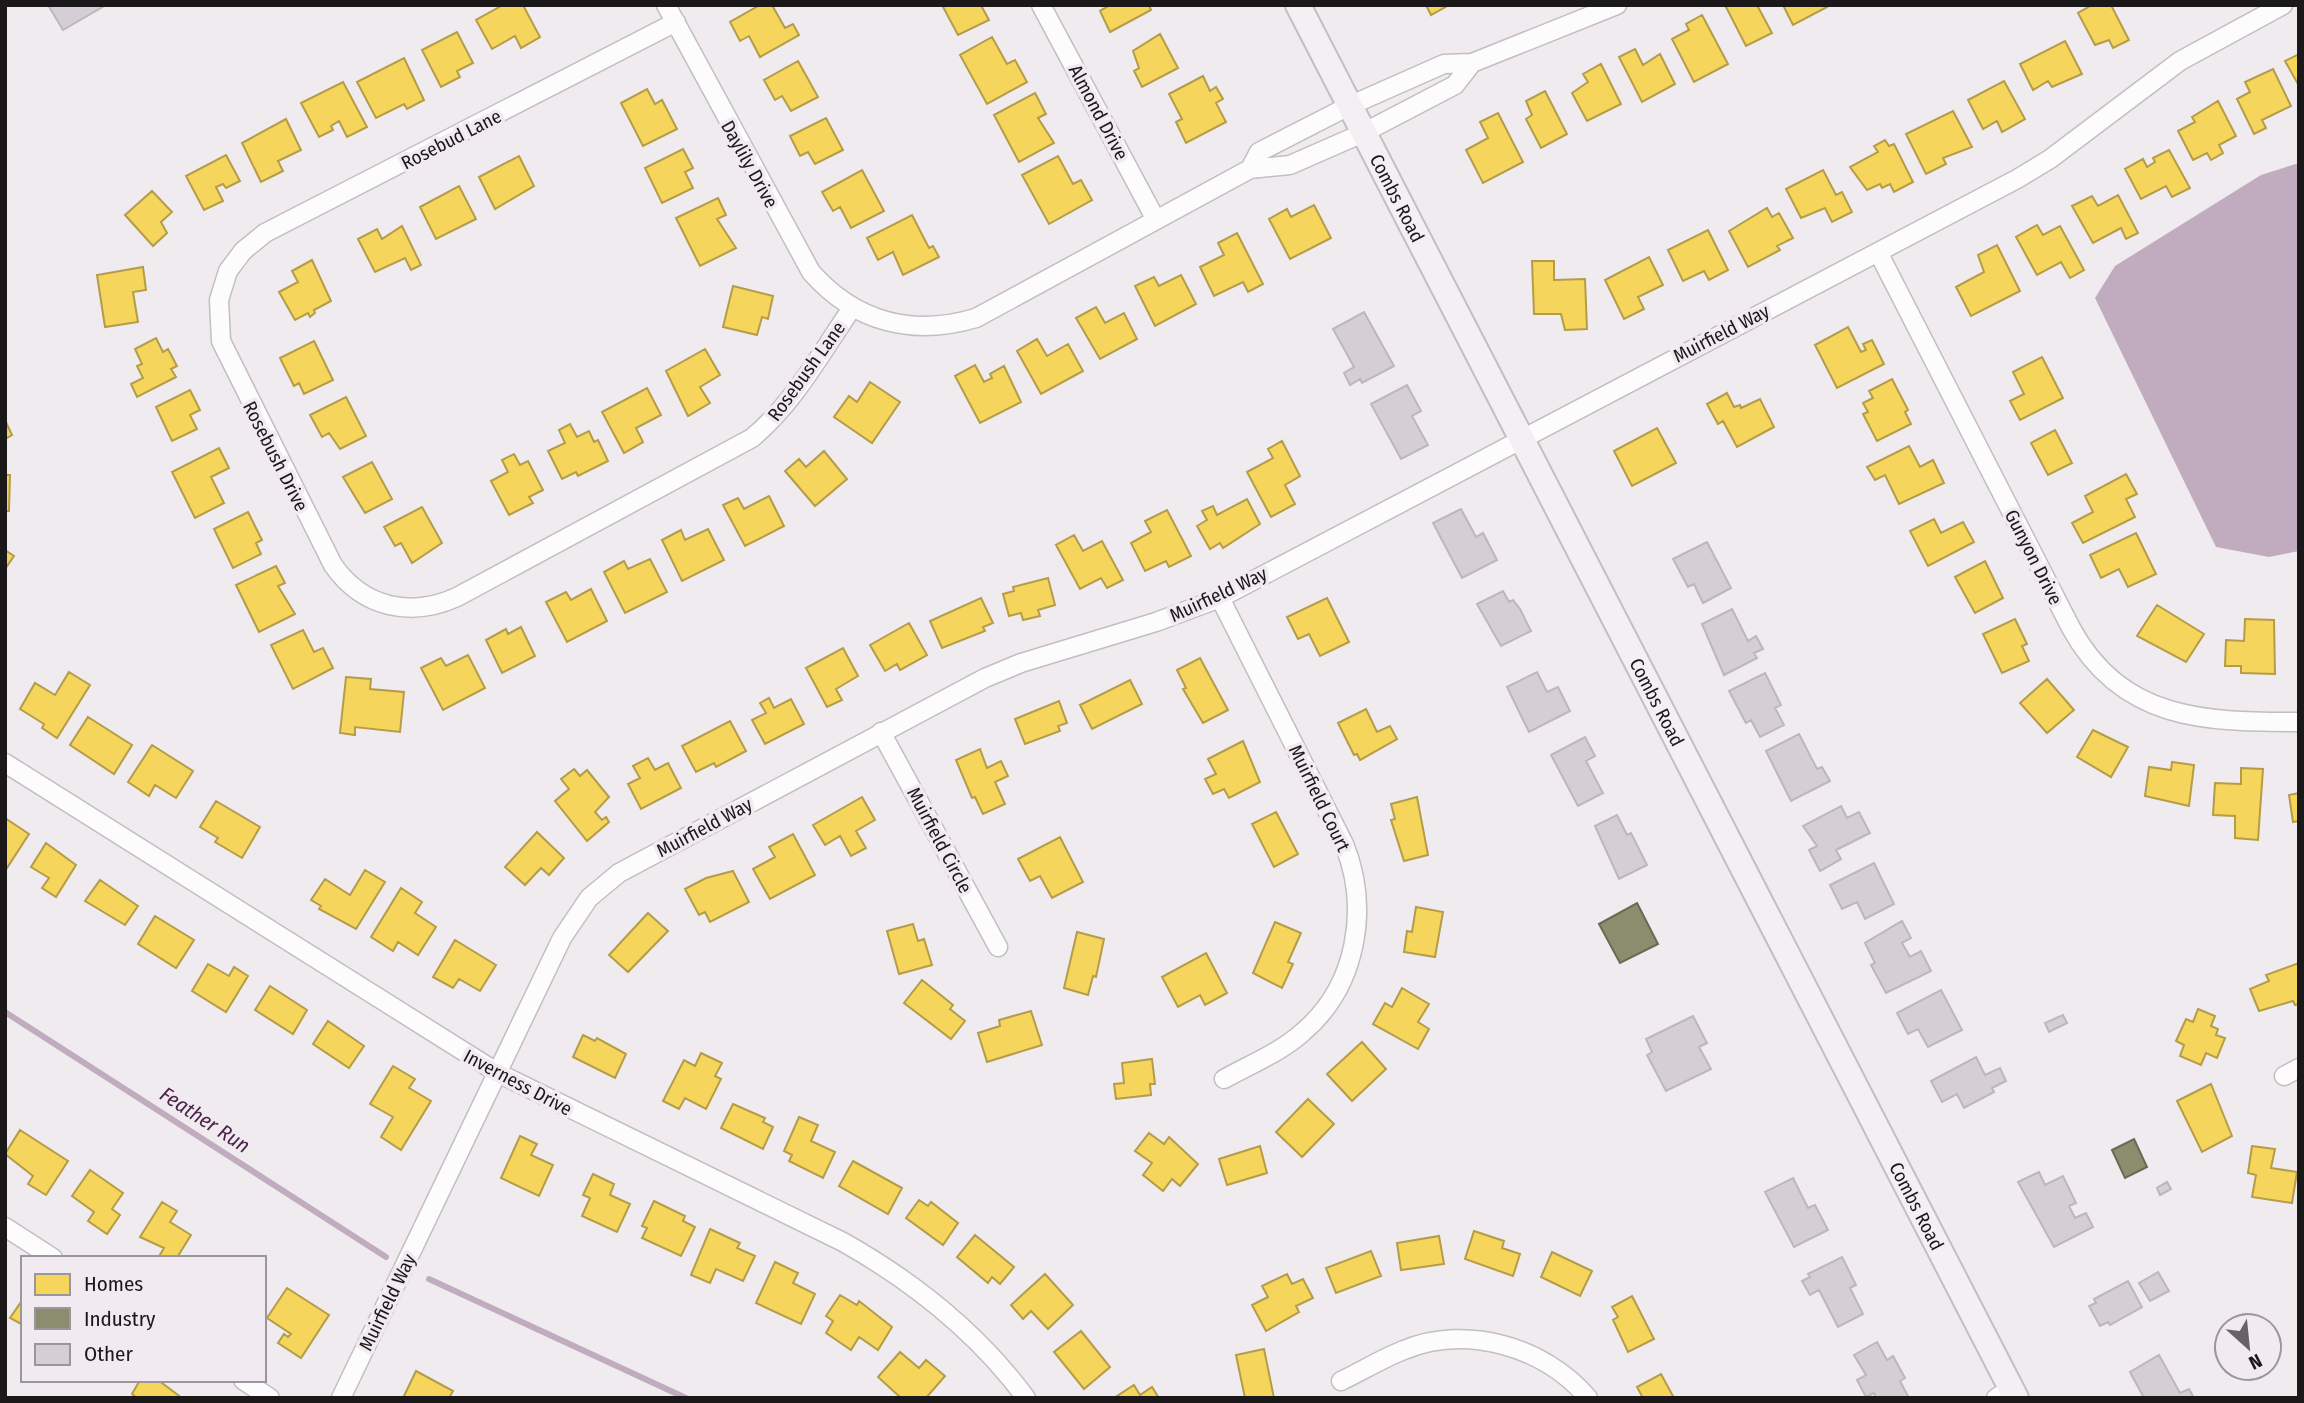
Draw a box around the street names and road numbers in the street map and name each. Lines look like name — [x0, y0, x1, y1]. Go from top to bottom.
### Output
street label: Almond Drive — [1064, 61, 1133, 164]
street label: Rosebud Lane — [397, 104, 505, 174]
street label: Daylily Drive — [716, 117, 783, 212]
street label: Combs Road — [1365, 150, 1429, 246]
street label: Muirfield Way — [1669, 299, 1774, 368]
street label: Rosebush Lane — [763, 317, 850, 425]
street label: Rosebush Drive — [238, 397, 313, 515]
street label: Gunyon Drive — [2000, 506, 2067, 609]
street label: Muirfield Way — [1166, 562, 1271, 627]
street label: Combs Road — [1625, 654, 1689, 750]
street label: Muirfield Court — [1284, 741, 1356, 856]
street label: Muirfield Circle — [902, 783, 977, 897]
street label: Muirfield Way — [653, 792, 756, 862]
street label: Inverness Drive — [460, 1044, 576, 1121]
street label: Combs Road — [1884, 1158, 1949, 1254]
street label: Muirfield Way — [354, 1250, 421, 1354]

